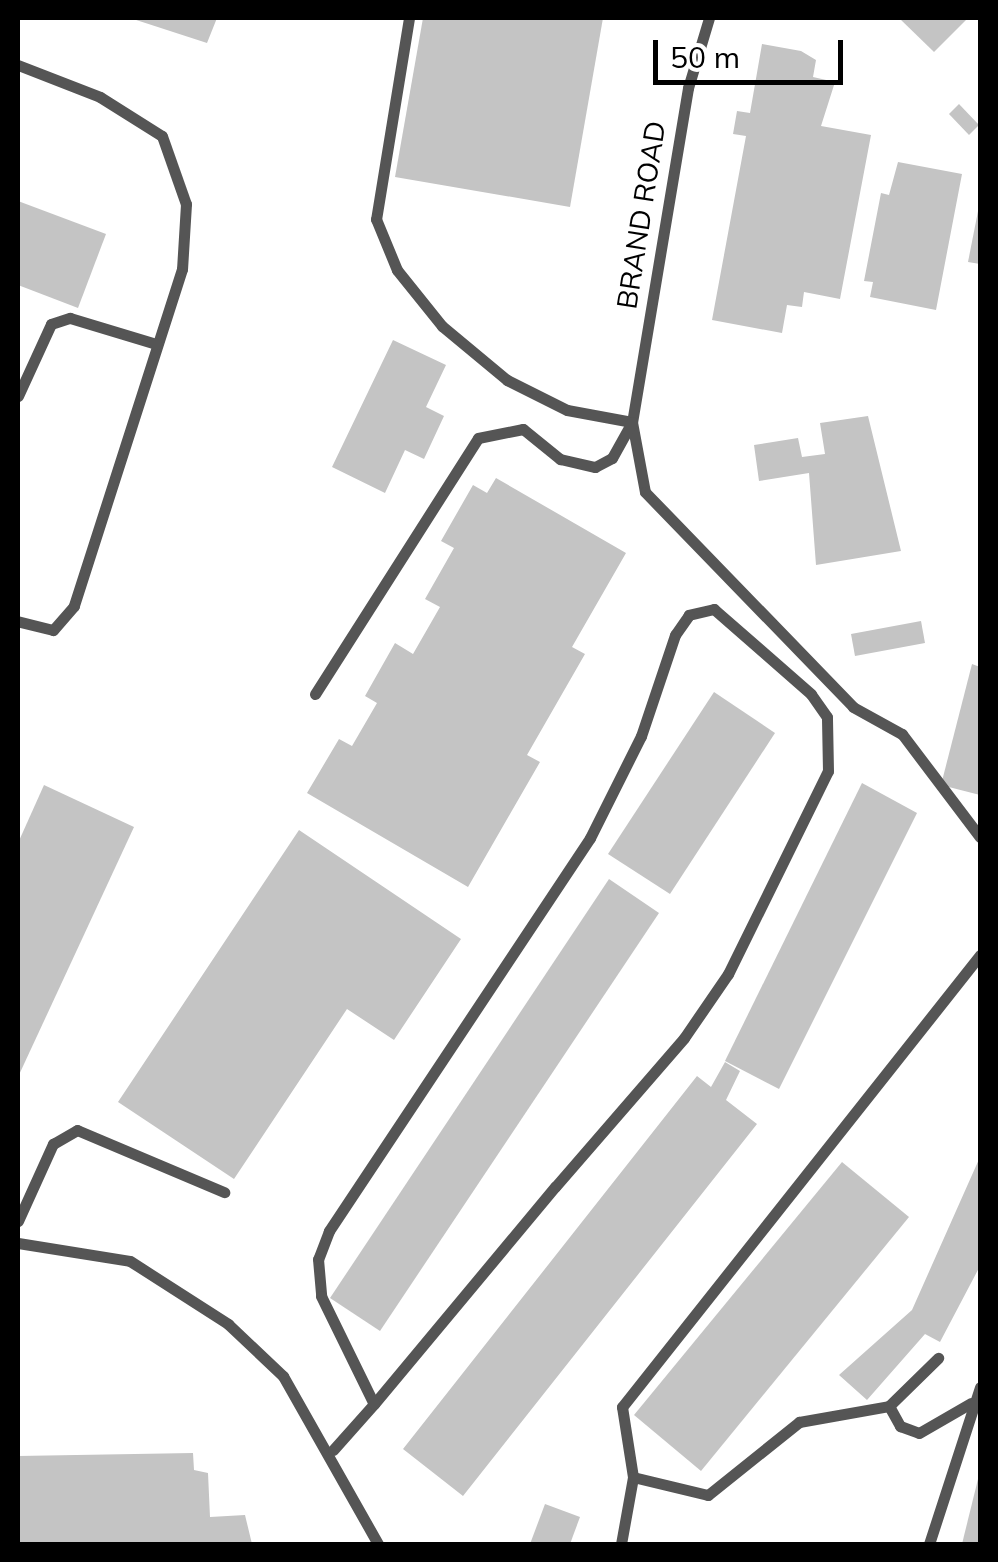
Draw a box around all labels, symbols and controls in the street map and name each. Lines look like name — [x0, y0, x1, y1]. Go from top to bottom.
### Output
scale bar — [658, 20, 848, 82]
text: 50 m — [670, 38, 740, 76]
street label: BRAND ROAD — [610, 119, 672, 311]

